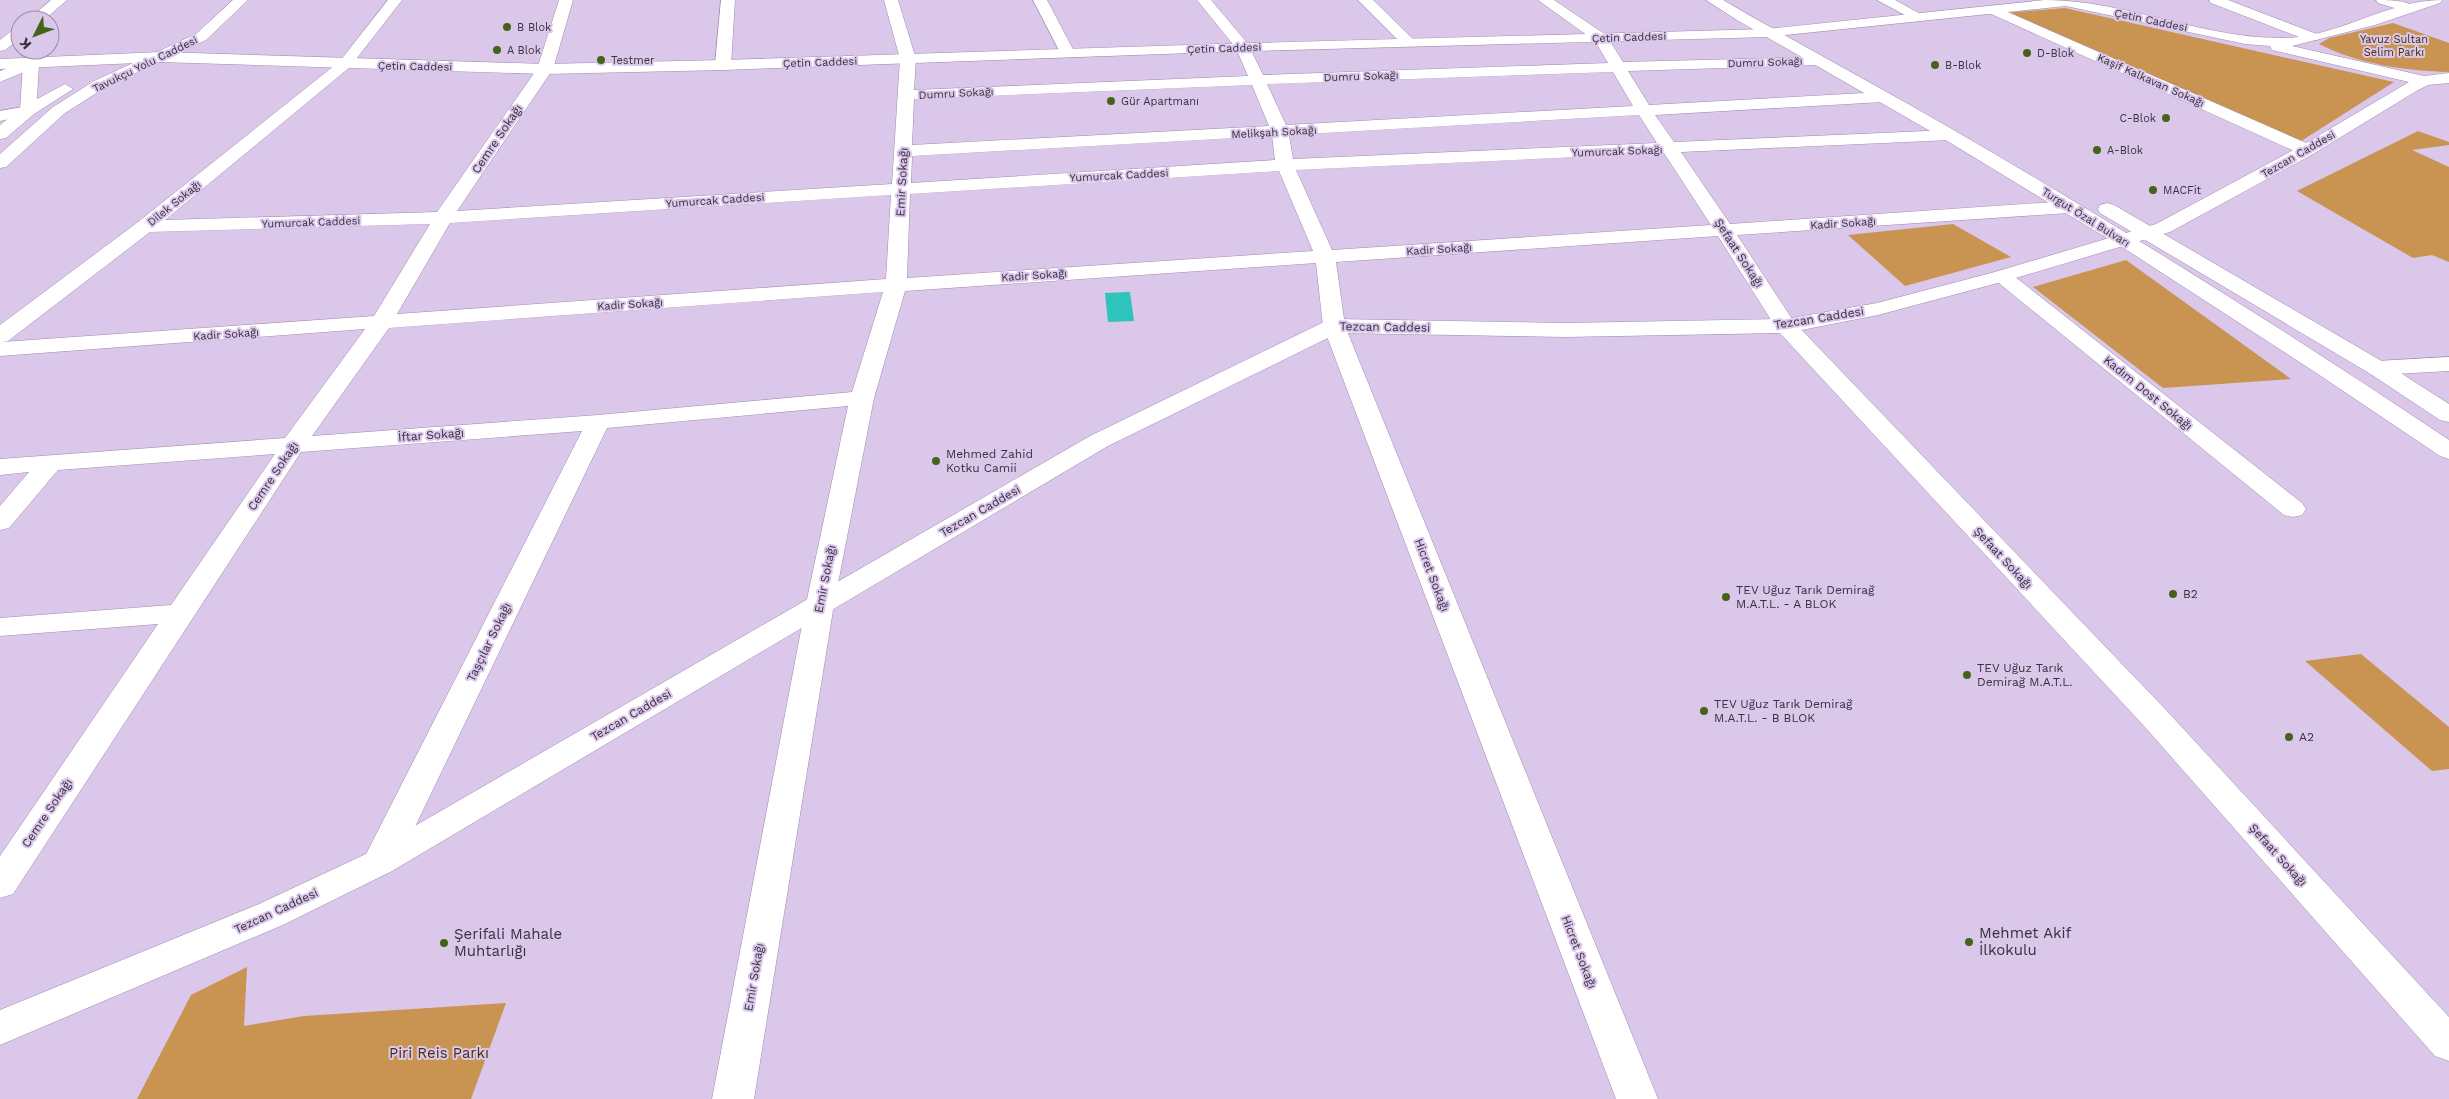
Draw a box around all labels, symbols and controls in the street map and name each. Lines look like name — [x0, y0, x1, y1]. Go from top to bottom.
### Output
street label: Çetin Caddesi — [2113, 6, 2189, 35]
north arrow — [10, 10, 60, 60]
marker: B Blok — [501, 21, 513, 33]
place label: B Blok — [517, 21, 551, 34]
street label: Çetin Caddesi — [1592, 30, 1667, 45]
street label: Tavukçu Yolu Caddesi — [91, 33, 200, 95]
park label: Yavuz Sultan Selim Parkı — [2360, 33, 2428, 59]
text: K — [16, 35, 35, 53]
street label: Çetin Caddesi — [1187, 41, 1262, 56]
marker: A Blok — [491, 44, 503, 56]
place label: A Blok — [507, 44, 541, 57]
marker: D-Blok — [2021, 47, 2033, 59]
place label: D-Blok — [2037, 47, 2074, 60]
street label: Kaşif Kalkavan Sokağı — [2095, 51, 2206, 110]
marker: Testmer — [595, 54, 607, 66]
place label: Testmer — [611, 54, 655, 67]
street label: Çetin Caddesi — [783, 55, 858, 70]
street label: Dumru Sokağı — [1727, 55, 1803, 70]
street label: Çetin Caddesi — [378, 59, 452, 74]
marker: B-Blok — [1929, 59, 1941, 71]
place label: B-Blok — [1945, 59, 1981, 72]
street label: Dumru Sokağı — [1323, 69, 1399, 84]
street label: Dumru Sokağı — [918, 85, 994, 102]
marker: Gür Apartmanı — [1105, 95, 1117, 107]
place label: Gür Apartmanı — [1121, 95, 1199, 108]
street label: Cemre Sokağı — [469, 102, 525, 176]
place label: C-Blok — [2120, 112, 2156, 125]
marker: C-Blok — [2160, 112, 2172, 124]
street label: Melikşah Sokağı — [1231, 124, 1317, 141]
street label: Tezcan Caddesi — [2259, 128, 2338, 181]
street label: Yumurcak Sokağı — [1571, 143, 1663, 160]
marker: A-Blok — [2091, 144, 2103, 156]
place label: A-Blok — [2107, 144, 2143, 157]
street label: Emir Sokağı — [893, 147, 911, 217]
street label: Yumurcak Caddesi — [1069, 166, 1169, 185]
street label: Dilek Sokağı — [145, 178, 204, 229]
street label: Turgut Özal Bulvarı — [2039, 184, 2133, 250]
marker: MACFit — [2147, 184, 2159, 196]
place label: MACFit — [2163, 184, 2202, 197]
street label: Yumurcak Caddesi — [665, 191, 765, 210]
street label: Yumurcak Caddesi — [261, 214, 361, 231]
street label: Kadir Sokağı — [1810, 215, 1876, 232]
street label: Şefaat Sokağı — [1712, 216, 1766, 290]
street label: Kadir Sokağı — [1406, 241, 1472, 258]
street label: Kadir Sokağı — [1001, 267, 1067, 284]
street label: Kadir Sokağı — [597, 296, 663, 313]
street label: Tezcan Caddesi — [1773, 304, 1865, 332]
street label: Tezcan Caddesi — [1340, 319, 1430, 335]
street label: Kadir Sokağı — [193, 326, 259, 343]
street label: Kadım Dost Sokağı — [2101, 353, 2195, 433]
street label: İftar Sokağı — [398, 426, 464, 444]
street label: Cemre Sokağı — [245, 439, 301, 513]
place label: Mehmed Zahid Kotku Camii — [946, 447, 1033, 475]
marker: Mehmed Zahid Kotku Camii — [930, 455, 942, 467]
street label: Tezcan Caddesi — [937, 482, 1023, 540]
street label: Şefaat Sokağı — [1971, 524, 2035, 592]
street label: Hicret Sokağı — [1412, 536, 1452, 614]
street label: Emir Sokağı — [812, 544, 838, 614]
place label: TEV Uğuz Tarık Demirağ M.A.T.L. - A BLOK — [1736, 583, 1875, 611]
place label: B2 — [2183, 587, 2198, 601]
marker: B2 — [2167, 588, 2179, 600]
marker: TEV Uğuz Tarık Demirağ M.A.T.L. - A BLOK — [1720, 591, 1732, 603]
street label: Taşçılar Sokağı — [464, 600, 514, 684]
place label: TEV Uğuz Tarık Demirağ M.A.T.L. — [1977, 661, 2073, 689]
marker: TEV Uğuz Tarık Demirağ M.A.T.L. — [1961, 669, 1973, 681]
street label: Tezcan Caddesi — [588, 686, 674, 744]
place label: TEV Uğuz Tarık Demirağ M.A.T.L. - B BLOK — [1714, 697, 1853, 725]
marker: TEV Uğuz Tarık Demirağ M.A.T.L. - B BLOK — [1698, 705, 1710, 717]
place label: A2 — [2299, 730, 2314, 744]
marker: A2 — [2283, 731, 2295, 743]
street label: Cemre Sokağı — [19, 776, 75, 850]
street label: Şefaat Sokağı — [2246, 821, 2310, 889]
street label: Tezcan Caddesi — [232, 885, 320, 937]
street label: Hicret Sokağı — [1559, 913, 1599, 991]
place label: Mehmet Akif İlkokulu — [1979, 924, 2072, 959]
place label: Şerifali Mahale Muhtarlığı — [454, 925, 562, 960]
marker: Mehmet Akif İlkokulu — [1963, 936, 1975, 948]
marker: Şerifali Mahale Muhtarlığı — [438, 937, 450, 949]
street label: Emir Sokağı — [741, 942, 767, 1012]
park label: Piri Reis Parkı — [389, 1044, 489, 1062]

